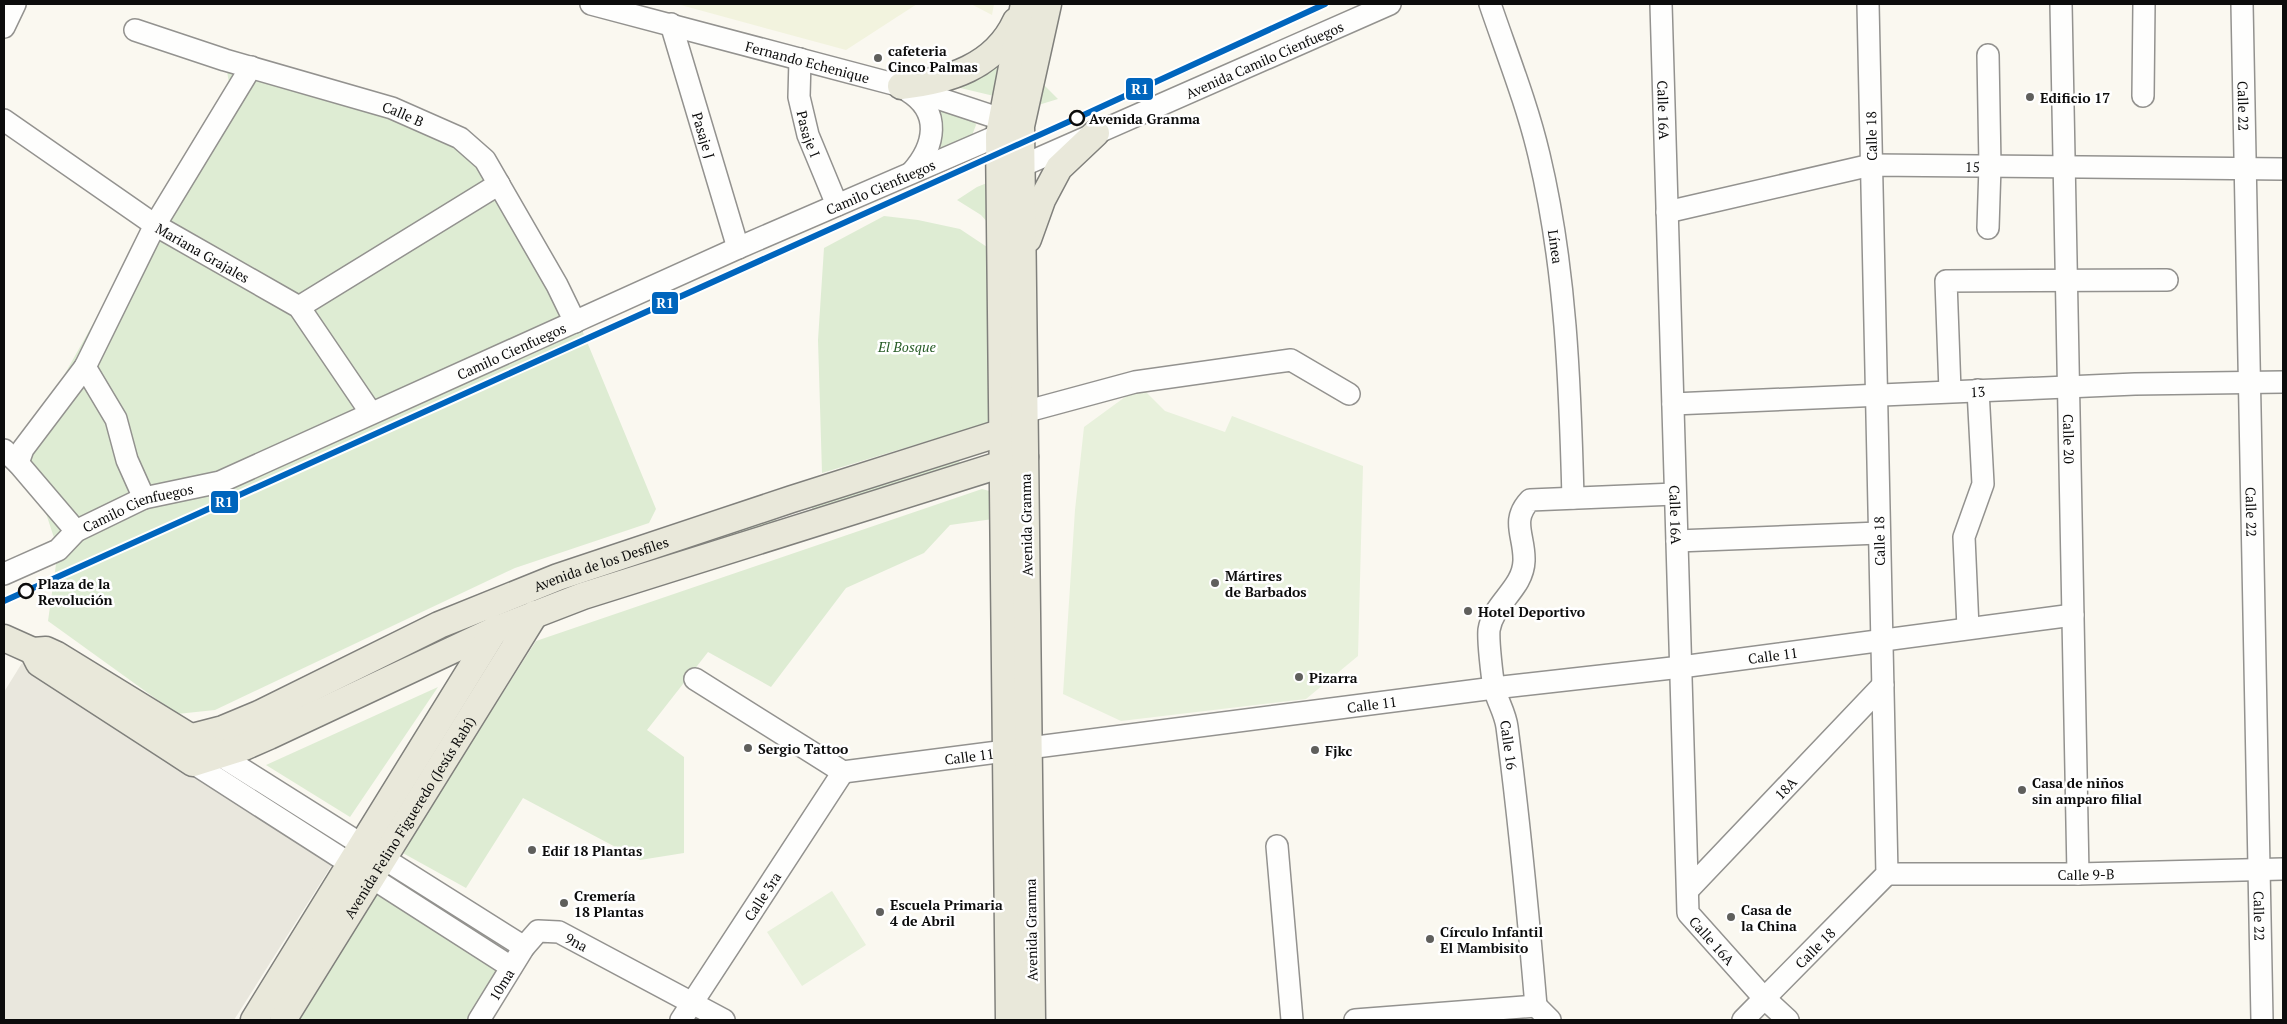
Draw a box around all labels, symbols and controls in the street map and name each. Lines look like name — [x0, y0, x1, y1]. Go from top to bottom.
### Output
street label: Avenida Camilo Cienfuegos — [1182, 16, 1346, 102]
street label: Fernando Echenique — [743, 36, 872, 87]
place label: cafeteria Cinco Palmas — [888, 41, 978, 76]
marker: cafeteria Cinco Palmas — [872, 52, 884, 64]
line badge: R1 — [1125, 77, 1154, 101]
text: R1 — [1131, 79, 1149, 98]
street label: Calle 16A — [1654, 80, 1675, 140]
street label: Calle 22 — [2234, 81, 2254, 131]
place label: Edificio 17 — [2040, 88, 2110, 107]
marker: Edificio 17 — [2024, 91, 2036, 103]
street label: Calle B — [380, 96, 427, 130]
street label: Pasaje I — [793, 108, 826, 160]
street label: Pasaje J — [688, 109, 720, 161]
place label: Avenida Granma — [1089, 109, 1200, 128]
marker: Avenida Granma — [1069, 110, 1085, 126]
street label: Calle 18 — [1861, 111, 1881, 161]
street label: Camilo Cienfuegos — [823, 154, 938, 218]
street label: 15 — [1965, 156, 1980, 176]
street label: Mariana Grajales — [152, 218, 253, 287]
street label: Línea — [1544, 228, 1568, 265]
line badge: R1 — [651, 291, 679, 315]
text: R1 — [656, 293, 674, 312]
street label: Camilo Cienfuegos — [454, 318, 569, 383]
park label: El Bosque — [877, 337, 937, 356]
street label: 13 — [1970, 381, 1986, 401]
street label: Calle 20 — [2060, 414, 2079, 464]
street label: Avenida Granma — [1016, 473, 1036, 577]
street label: Camilo Cienfuegos — [79, 478, 195, 536]
street label: Calle 16A — [1666, 485, 1687, 545]
street label: Calle 22 — [2242, 487, 2262, 537]
line badge: R1 — [210, 490, 239, 514]
text: R1 — [215, 492, 233, 511]
street label: Calle 18 — [1869, 516, 1889, 566]
street label: Avenida de los Desfiles — [530, 531, 671, 596]
place label: Mártires de Barbados — [1225, 566, 1307, 601]
place label: Plaza de la Revolución — [38, 574, 112, 609]
marker: Mártires de Barbados — [1209, 577, 1221, 589]
marker: Plaza de la Revolución — [18, 583, 34, 599]
place label: Hotel Deportivo — [1478, 602, 1585, 621]
marker: Hotel Deportivo — [1462, 605, 1474, 617]
street label: Calle 11 — [1747, 642, 1799, 668]
place label: Pizarra — [1309, 668, 1358, 687]
marker: Pizarra — [1293, 671, 1305, 683]
street label: Calle 11 — [1346, 691, 1398, 716]
street label: Avenida Felino Figueredo (Jesús Rabí) — [339, 712, 479, 922]
street label: Calle 16 — [1496, 719, 1522, 772]
place label: Sergio Tattoo — [758, 739, 848, 758]
place label: Fjkc — [1325, 741, 1352, 760]
marker: Sergio Tattoo — [742, 742, 754, 754]
street label: Calle 11 — [943, 743, 995, 768]
marker: Fjkc — [1309, 744, 1321, 756]
street label: 18A — [1770, 772, 1801, 803]
place label: Casa de niños sin amparo filial — [2032, 773, 2142, 808]
marker: Casa de niños sin amparo filial — [2016, 784, 2028, 796]
place label: Edif 18 Plantas — [542, 841, 642, 860]
marker: Edif 18 Plantas — [526, 844, 538, 856]
street label: Calle 9-B — [2057, 864, 2115, 884]
street label: Calle 3ra — [739, 868, 785, 924]
street label: Avenida Granma — [1021, 878, 1041, 982]
place label: Cremería 18 Plantas — [574, 886, 644, 921]
street label: Calle 22 — [2250, 891, 2270, 941]
place label: Escuela Primaria 4 de Abril — [890, 895, 1003, 930]
marker: Cremería 18 Plantas — [558, 897, 570, 909]
place label: Casa de la China — [1741, 900, 1797, 935]
marker: Escuela Primaria 4 de Abril — [874, 906, 886, 918]
marker: Casa de la China — [1725, 911, 1737, 923]
street label: Calle 16A — [1685, 912, 1740, 969]
place label: Círculo Infantil El Mambisito — [1440, 922, 1543, 957]
street label: Calle 18 — [1790, 923, 1839, 972]
street label: 9na — [562, 928, 591, 955]
marker: Círculo Infantil El Mambisito — [1424, 933, 1436, 945]
street label: 10ma — [484, 965, 518, 1004]

